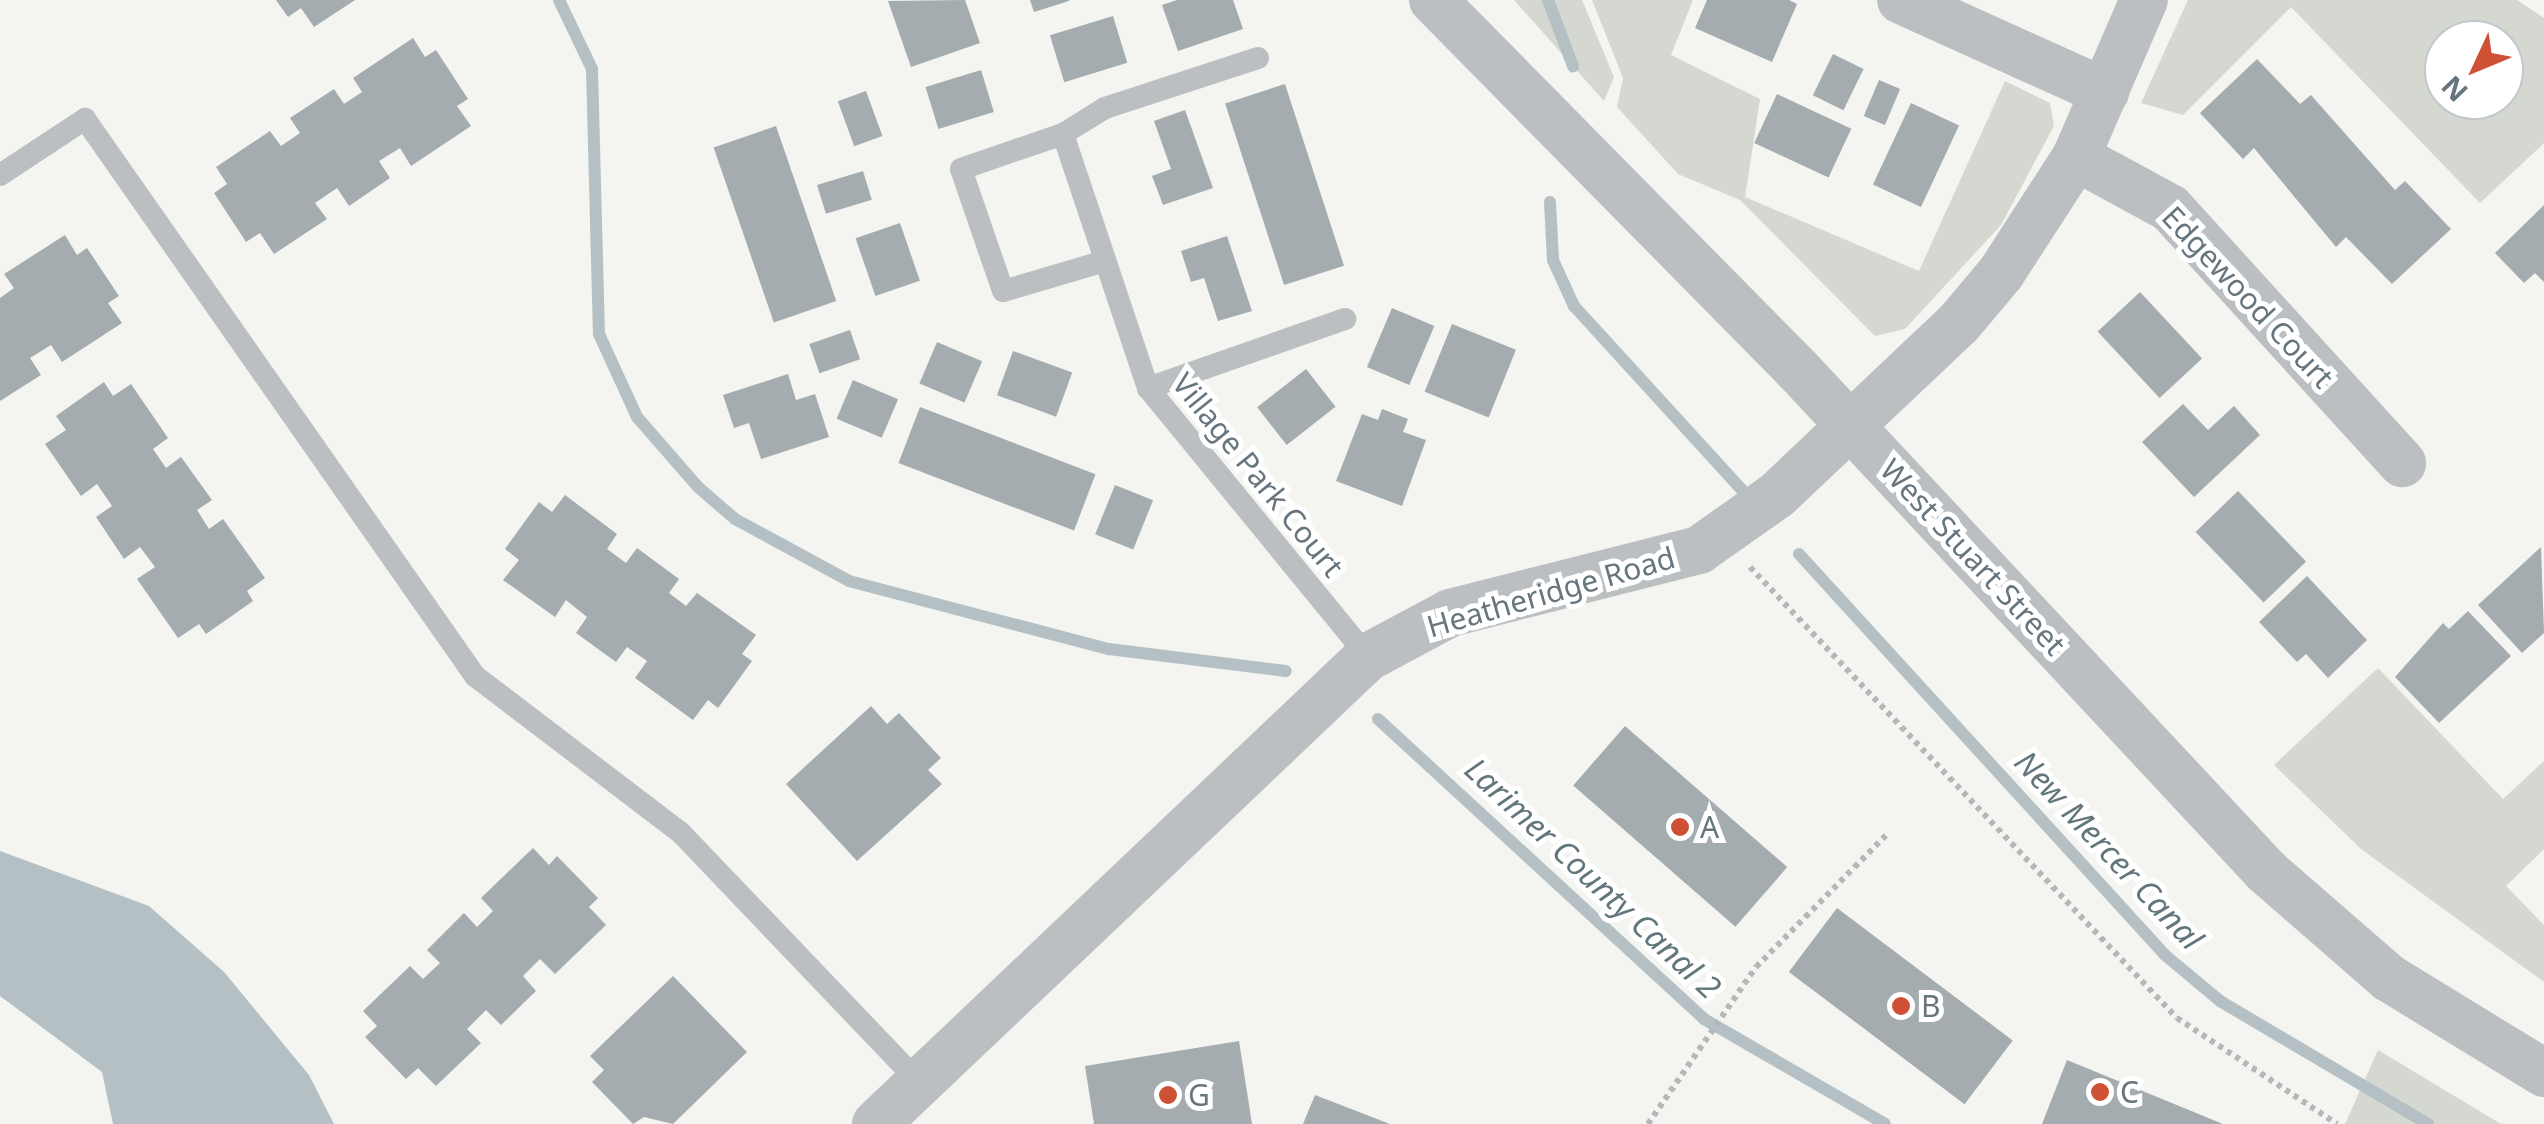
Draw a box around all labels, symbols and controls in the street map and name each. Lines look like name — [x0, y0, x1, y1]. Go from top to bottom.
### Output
north arrow — [2424, 20, 2524, 120]
text: N — [2432, 68, 2475, 111]
street label: Edgewood Court — [2155, 199, 2341, 395]
street label: Village Park Court — [1165, 366, 1351, 584]
street label: West Stuart Street — [1873, 452, 2073, 662]
street label: Heatheridge Road — [1423, 539, 1679, 645]
water label: New Mercer Canal — [2007, 743, 2211, 957]
water label: Larimer County Canal 2 — [1457, 750, 1729, 1006]
place label: A — [1700, 809, 1719, 845]
marker: A — [1669, 816, 1691, 838]
place label: B — [1921, 988, 1940, 1024]
marker: B — [1890, 995, 1912, 1017]
place label: C — [2120, 1074, 2139, 1110]
place label: G — [1188, 1077, 1210, 1113]
marker: C — [2089, 1081, 2111, 1103]
marker: G — [1157, 1084, 1179, 1106]

